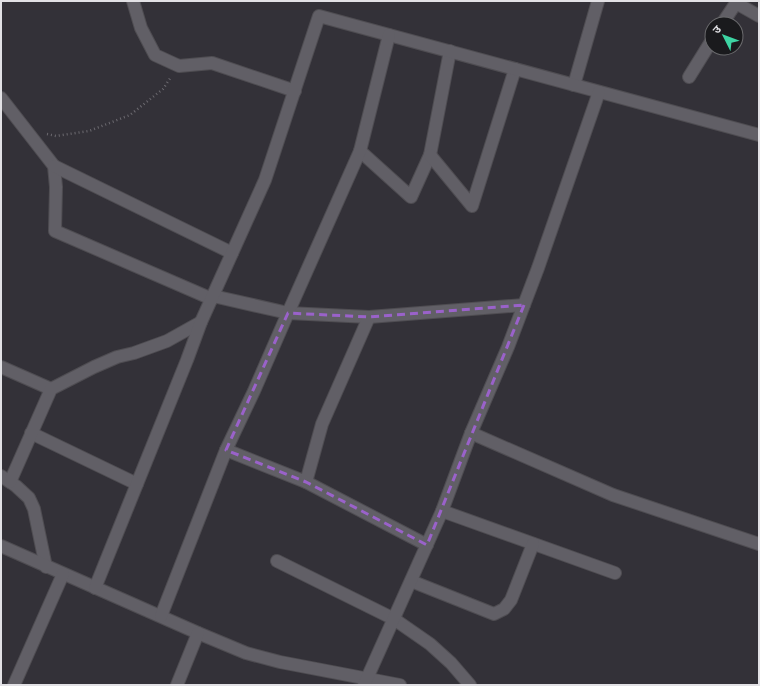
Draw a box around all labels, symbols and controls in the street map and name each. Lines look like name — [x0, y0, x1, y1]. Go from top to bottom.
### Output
north arrow — [704, 16, 744, 56]
text: उ — [709, 22, 724, 36]

